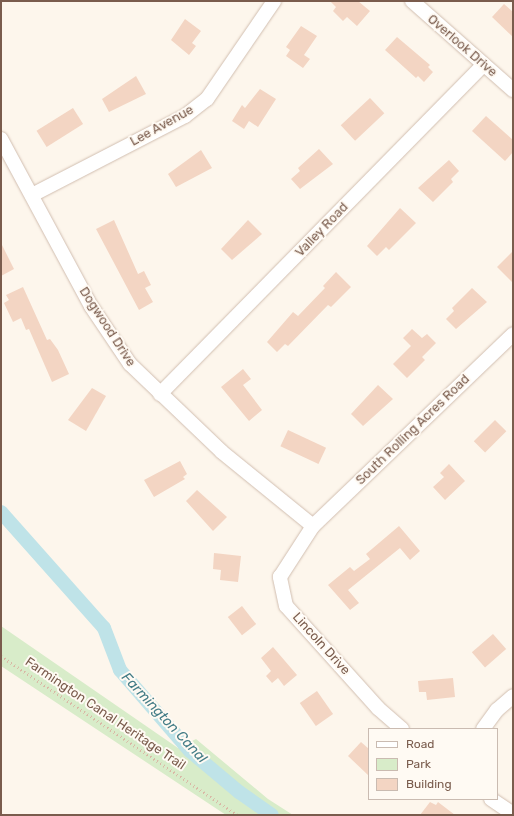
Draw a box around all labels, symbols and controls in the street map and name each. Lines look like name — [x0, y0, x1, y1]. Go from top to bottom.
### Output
street label: Overlook Drive — [424, 11, 500, 81]
street label: Lee Avenue — [127, 102, 197, 150]
street label: Valley Road — [292, 200, 352, 260]
street label: Dogwood Drive — [76, 284, 138, 370]
street label: South Rolling Acres Road — [353, 372, 473, 488]
street label: Lincoln Drive — [289, 610, 353, 678]
street label: Farmington Canal Heritage Trail — [22, 654, 188, 774]
water label: Farmington Canal — [118, 669, 210, 767]
legend — [368, 728, 498, 800]
text: Road — [406, 737, 434, 751]
text: Park — [406, 757, 431, 771]
text: Building — [406, 777, 452, 791]

